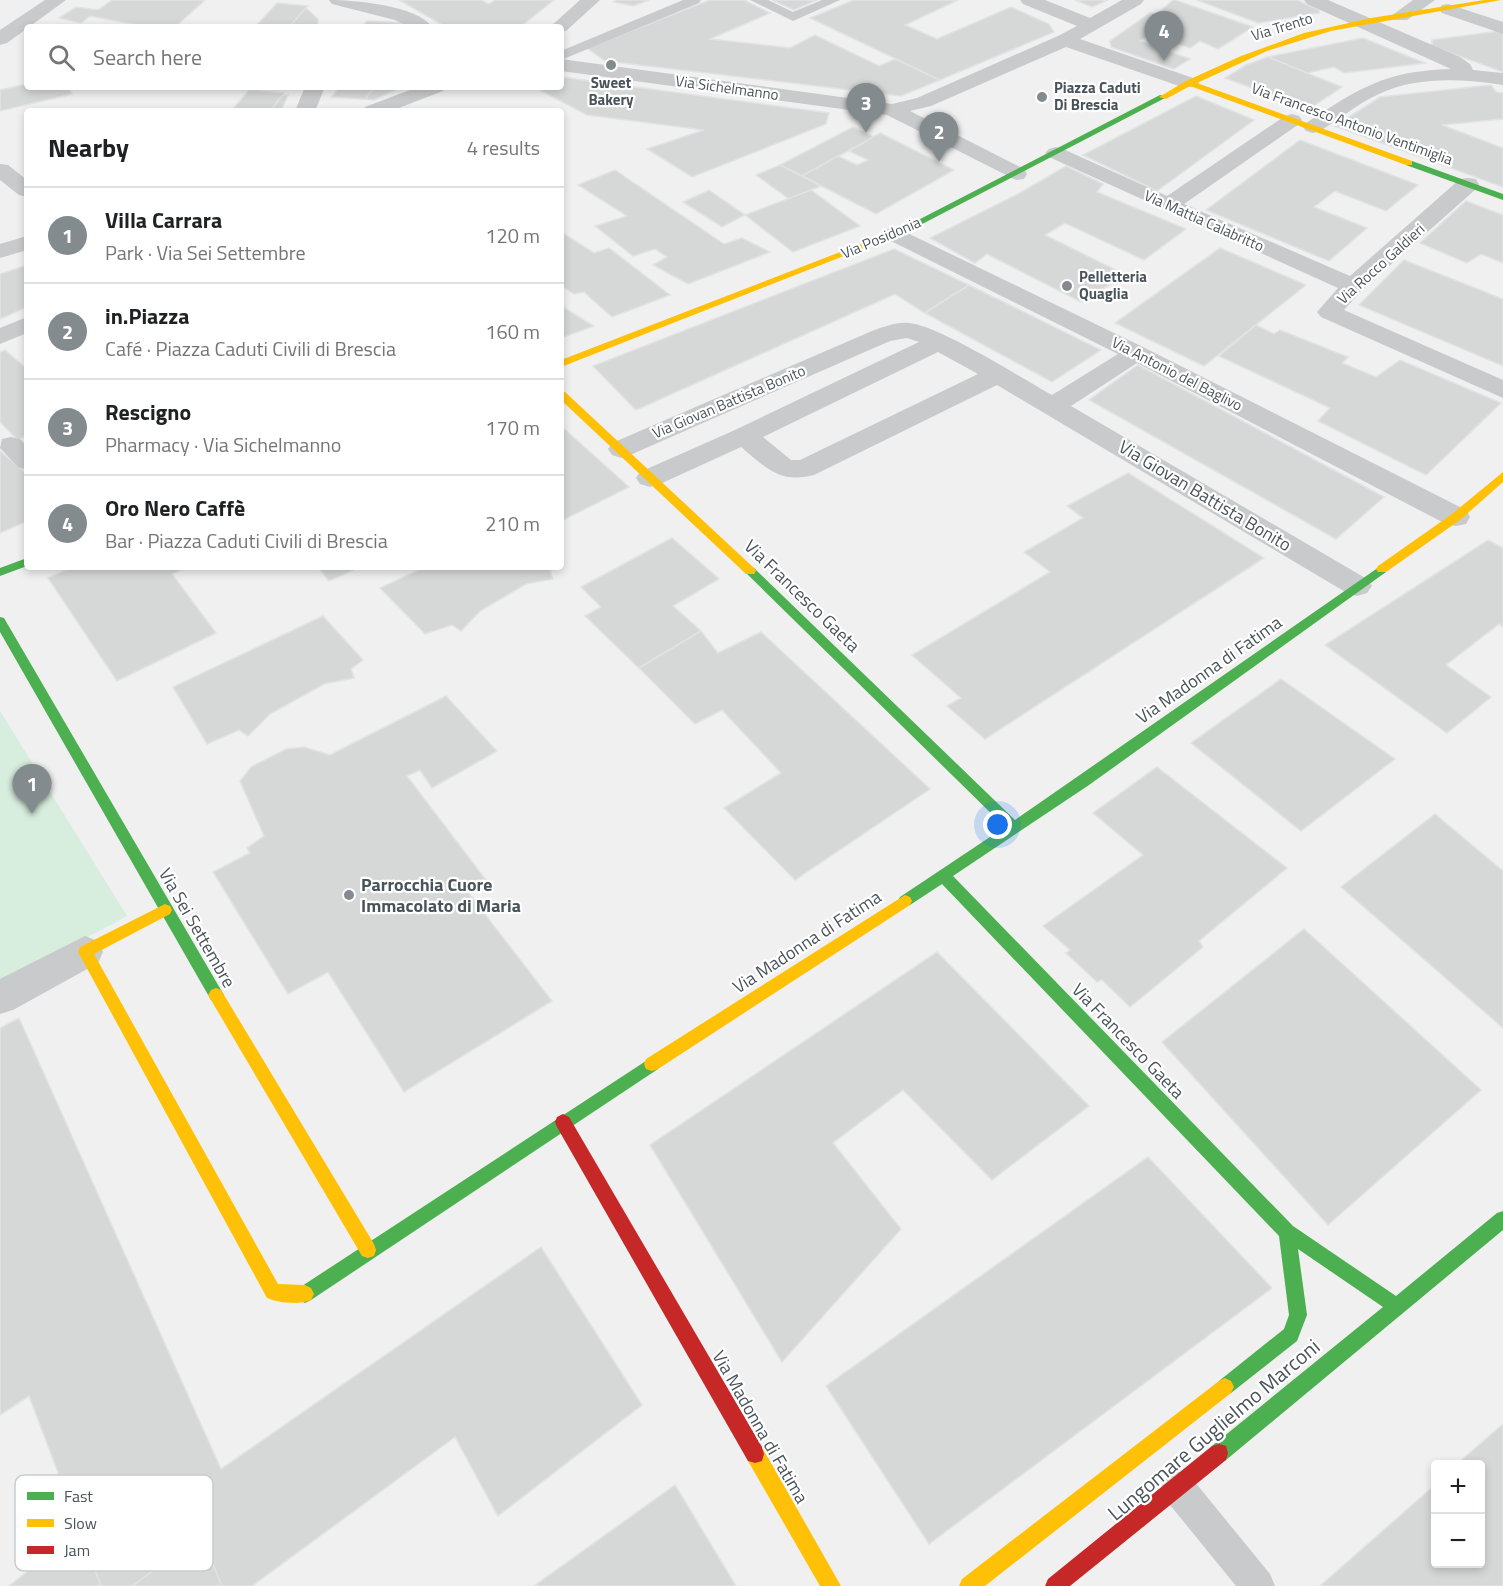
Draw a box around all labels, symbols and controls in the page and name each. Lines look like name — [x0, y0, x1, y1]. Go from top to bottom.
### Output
street label: Via Trento — [1248, 6, 1316, 47]
pin: 4 — [1144, 11, 1184, 61]
search box — [24, 24, 564, 90]
text: Search here — [93, 40, 202, 74]
icon: search — [45, 41, 78, 74]
marker: Sweet Bakery — [604, 58, 618, 72]
street label: Via Sichelmanno — [674, 69, 780, 106]
place label: Sweet Bakery — [588, 71, 634, 111]
place label: Piazza Caduti Di Brescia — [1054, 76, 1141, 116]
street label: Via Francesco Antonio Ventimiglia — [1248, 76, 1457, 171]
pin: 3 — [846, 84, 886, 133]
marker: Piazza Caduti Di Brescia — [1035, 90, 1049, 104]
pin: 2 — [920, 112, 958, 162]
text: Nearby — [48, 128, 129, 167]
text: 4 results — [467, 132, 540, 163]
street label: Via Mattia Calabritto — [1141, 184, 1268, 257]
text: Villa Carrara — [105, 203, 222, 237]
street label: Via Posidonia — [837, 210, 925, 265]
street label: Via Rocco Galdieri — [1332, 218, 1430, 309]
text: 1 — [62, 220, 73, 251]
text: 120 m — [485, 220, 540, 251]
text: Park · Via Sei Settembre — [105, 237, 306, 268]
place label: Pelletteria Quaglia — [1079, 265, 1147, 305]
marker: Pelletteria Quaglia — [1060, 279, 1074, 293]
text: in.Piazza — [105, 299, 190, 333]
text: 2 — [62, 316, 73, 347]
text: 160 m — [485, 316, 540, 347]
street label: Via Antonio del Baglivo — [1108, 331, 1247, 417]
text: Café · Piazza Caduti Civili di Brescia — [105, 333, 396, 364]
street label: Via Giovan Battista Bonito — [649, 359, 809, 444]
text: Rescigno — [105, 395, 191, 429]
text: 3 — [62, 412, 73, 443]
text: 170 m — [485, 412, 540, 443]
text: Pharmacy · Via Sichelmanno — [105, 429, 341, 460]
street label: Via Giovan Battista Bonito — [1114, 433, 1297, 558]
text: Oro Nero Caffè — [105, 491, 245, 525]
text: 4 — [62, 508, 73, 539]
text: 210 m — [485, 508, 540, 539]
text: Bar · Piazza Caduti Civili di Brescia — [105, 525, 388, 556]
street label: Via Francesco Gaeta — [738, 533, 866, 658]
street label: Via Madonna di Fatima — [1130, 609, 1287, 730]
pin: 1 — [12, 764, 51, 814]
your location — [983, 810, 1012, 839]
street label: Via Sei Settembre — [152, 863, 243, 993]
place label: Parrocchia Cuore Immacolato di Maria — [361, 871, 521, 919]
street label: Via Madonna di Fatima — [727, 883, 886, 1000]
marker: Parrocchia Cuore Immacolato di Maria — [342, 888, 356, 902]
street label: Via Francesco Gaeta — [1066, 977, 1191, 1105]
street label: Lungomare Guglielmo Marconi — [1100, 1331, 1327, 1528]
street label: Via Madonna di Fatima — [706, 1345, 815, 1508]
map controls — [1431, 1460, 1485, 1568]
button: + — [1431, 1460, 1485, 1514]
legend — [15, 1475, 213, 1571]
text: Fast — [64, 1484, 93, 1508]
text: Slow — [64, 1511, 97, 1535]
button: − — [1431, 1514, 1485, 1568]
text: Jam — [64, 1538, 90, 1562]

